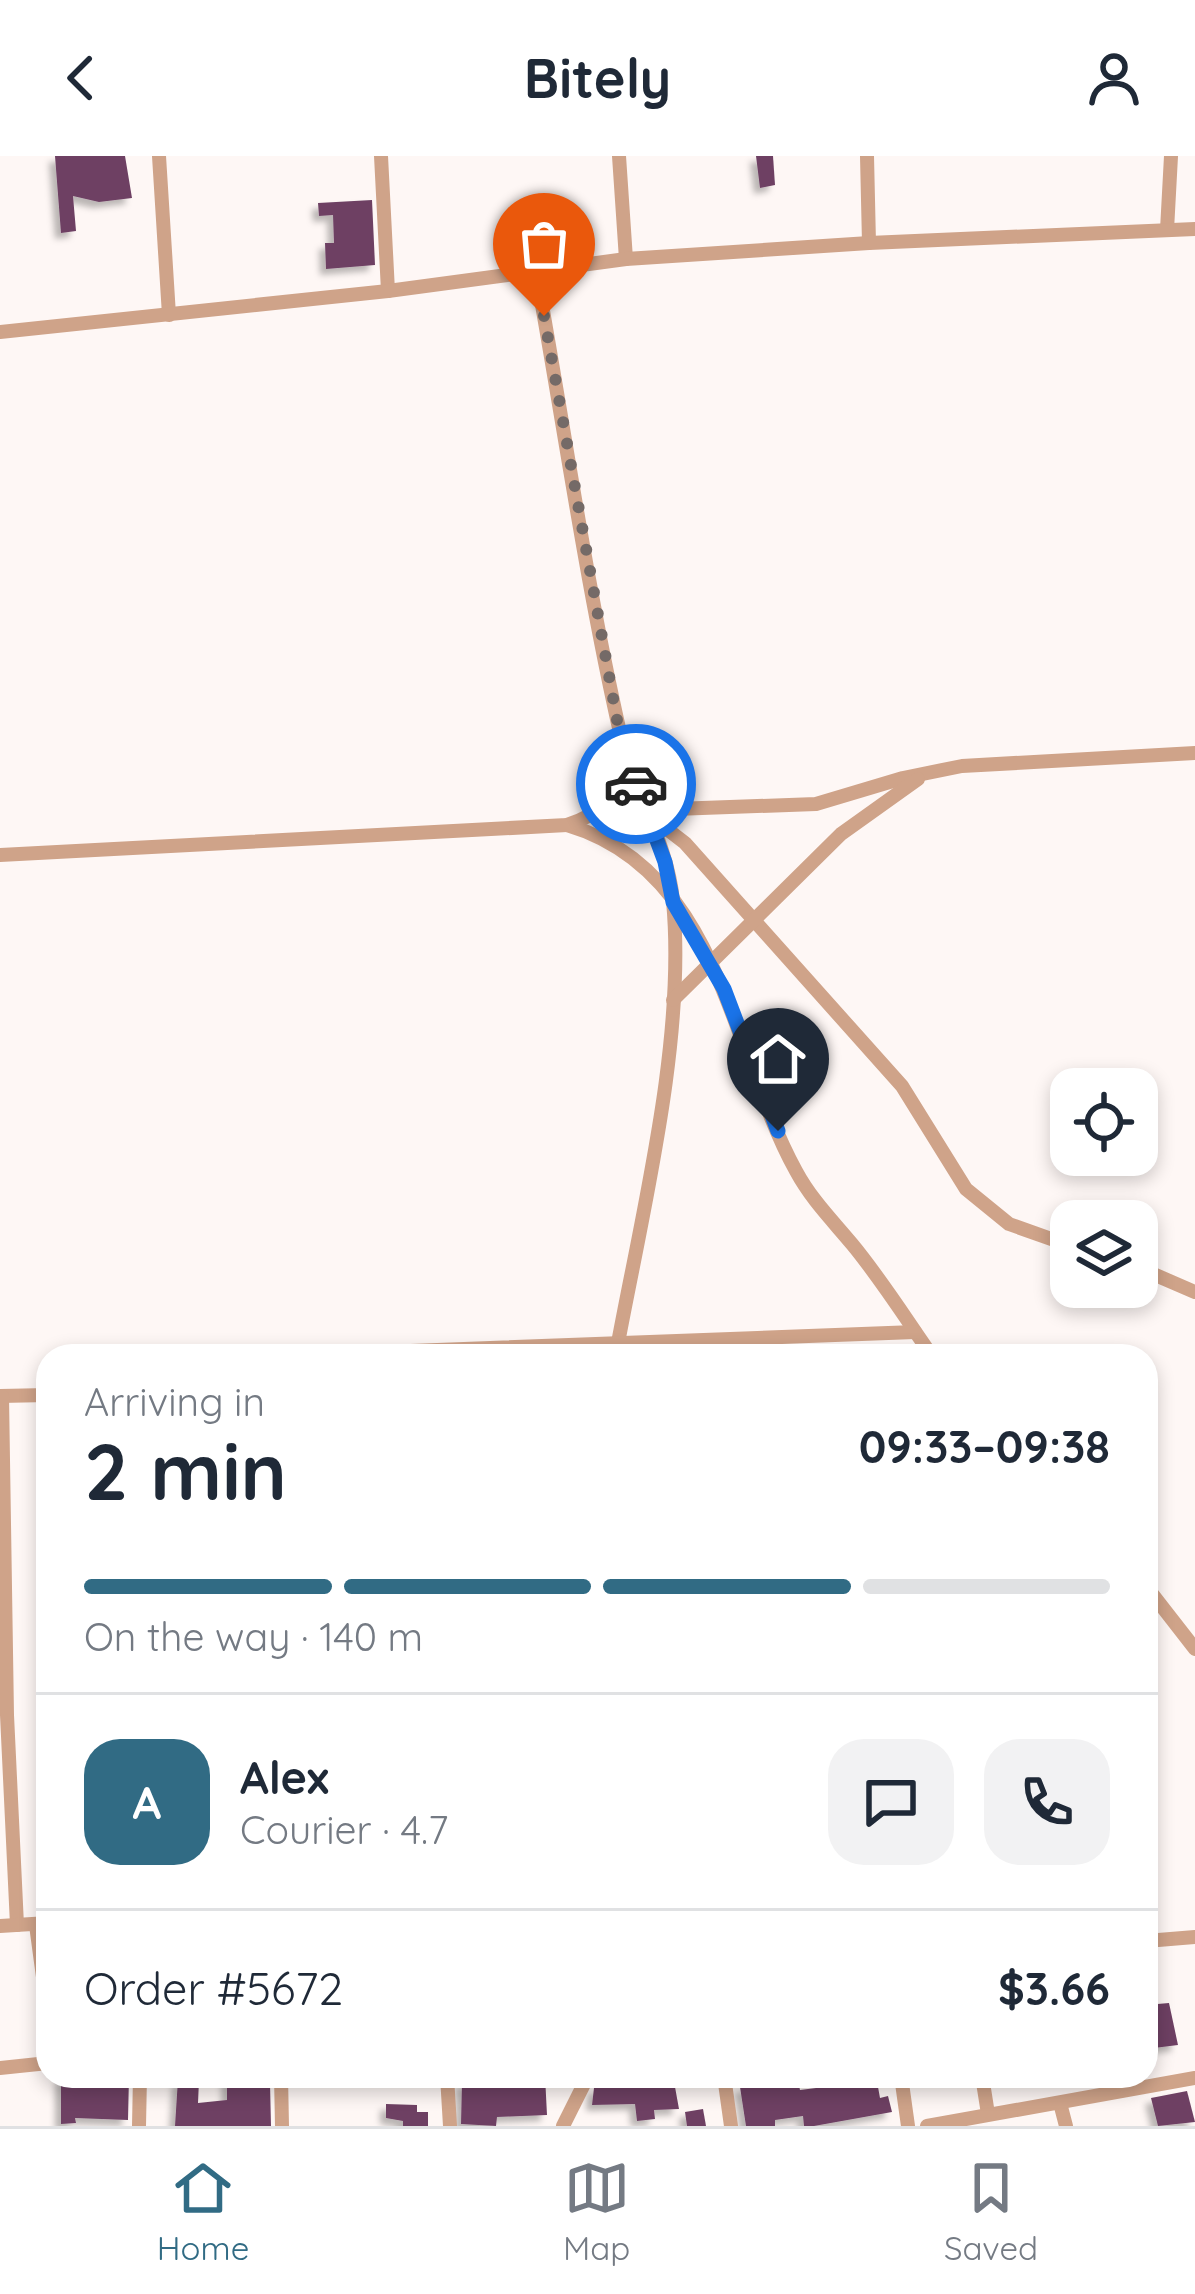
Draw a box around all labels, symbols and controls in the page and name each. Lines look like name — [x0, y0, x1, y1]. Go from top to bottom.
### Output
text: Bitely — [524, 44, 671, 112]
icon: back — [48, 45, 114, 111]
icon: person — [1081, 45, 1147, 111]
pin — [493, 193, 595, 316]
icon: bag — [511, 211, 577, 277]
courier — [576, 724, 696, 844]
icon: car — [603, 751, 669, 817]
pin — [727, 1008, 829, 1131]
icon: home — [745, 1026, 811, 1092]
map controls — [1050, 1068, 1158, 1308]
button: locate — [1050, 1068, 1158, 1176]
button: layers — [1050, 1200, 1158, 1308]
text: Arriving in — [84, 1377, 265, 1426]
text: 09:33–09:38 — [859, 1418, 1110, 1474]
text: 2 min — [84, 1422, 287, 1520]
text: On the way · 140 m — [84, 1612, 423, 1661]
button: chat — [828, 1739, 954, 1865]
button: phone — [984, 1739, 1110, 1865]
text: Alex — [240, 1749, 329, 1805]
text: A — [133, 1774, 161, 1830]
text: Courier · 4.7 — [240, 1805, 448, 1854]
text: Order #5672 — [84, 1960, 343, 2016]
text: $3.66 — [998, 1960, 1110, 2016]
tab: Home — [157, 2155, 249, 2268]
tab: Map — [563, 2155, 630, 2268]
tab: Saved — [944, 2155, 1038, 2268]

